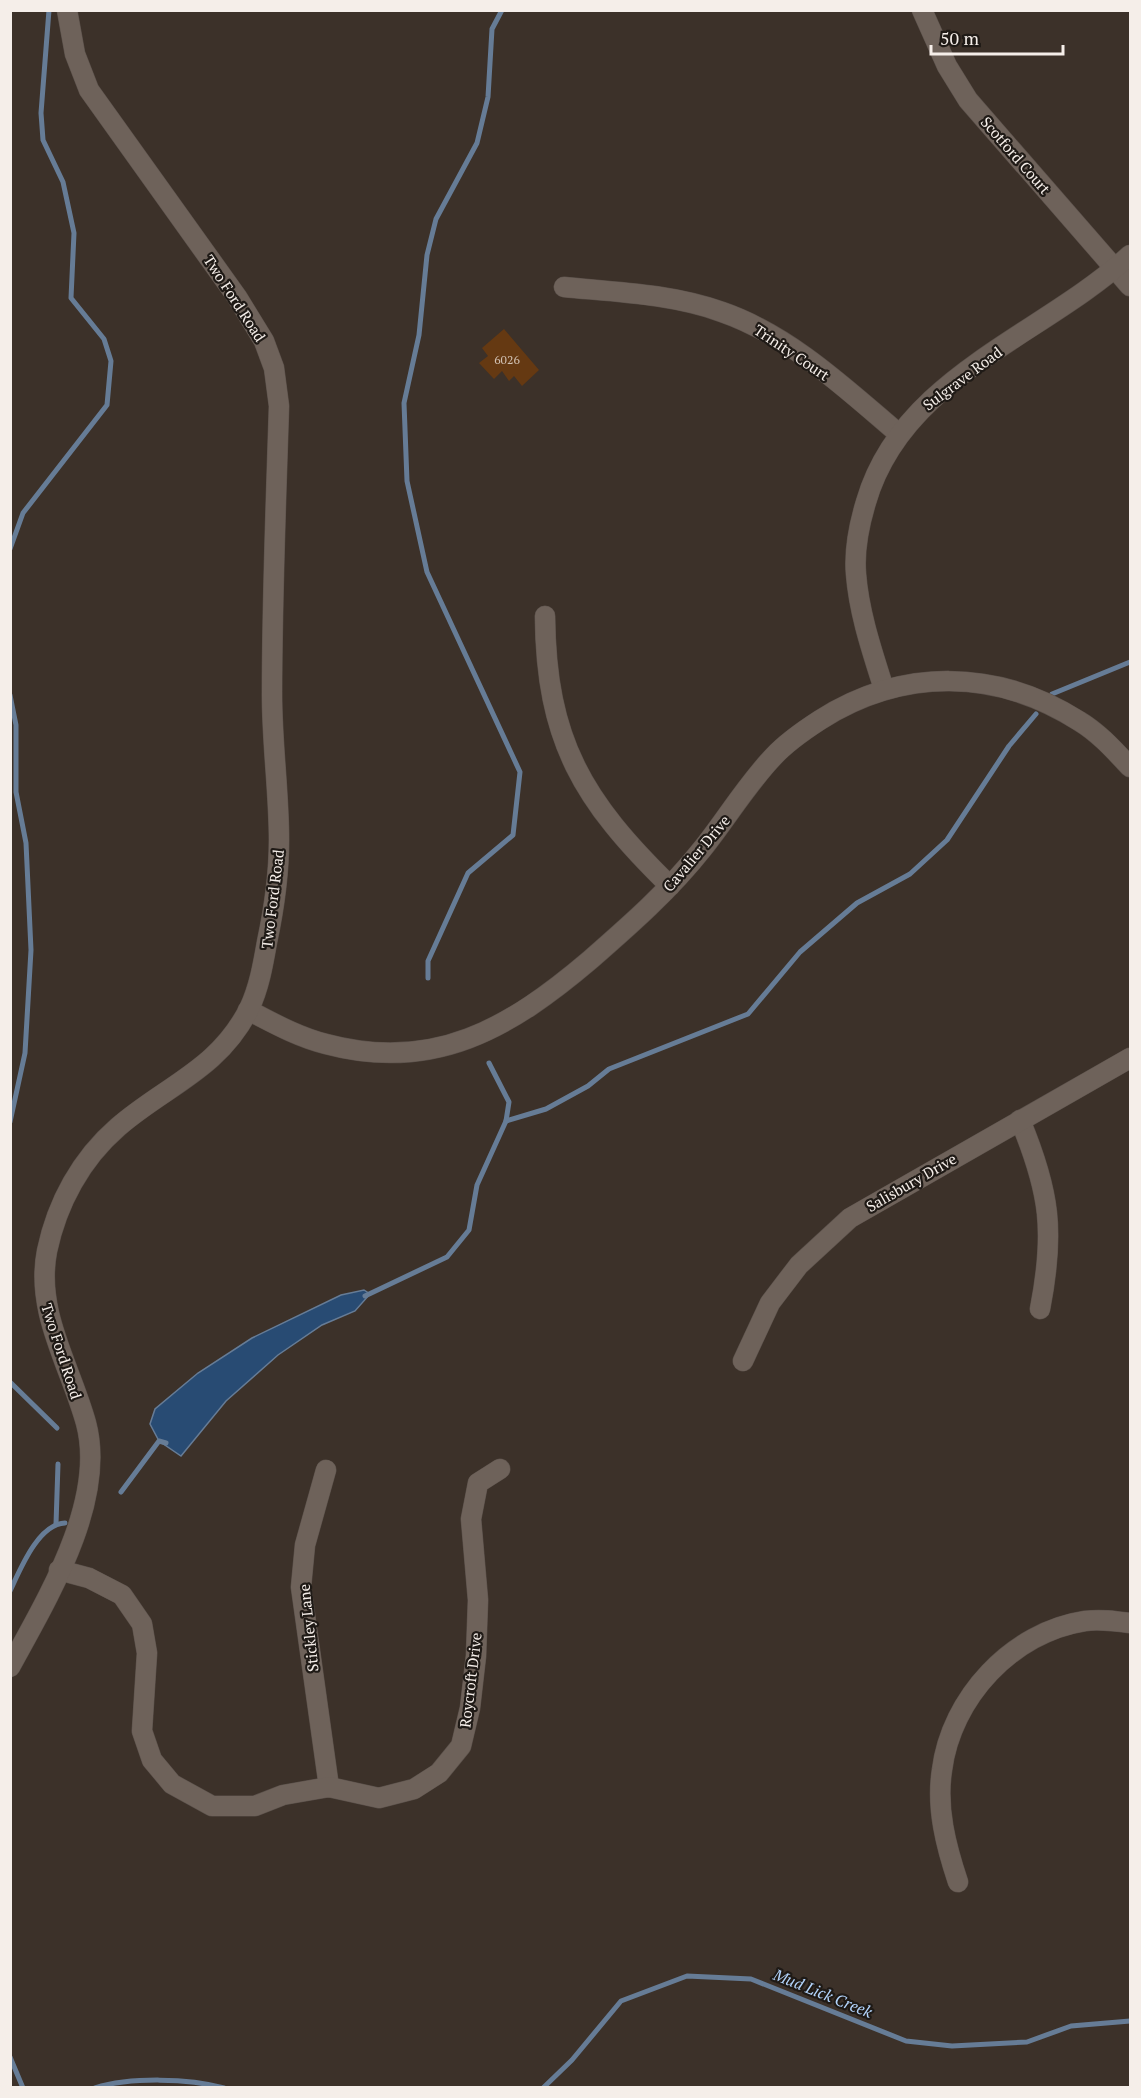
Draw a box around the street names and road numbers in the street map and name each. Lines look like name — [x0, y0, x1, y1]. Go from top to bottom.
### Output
street label: Scotford Court — [977, 112, 1056, 198]
street label: Two Ford Road — [199, 251, 271, 345]
street label: Trinity Court — [750, 319, 834, 385]
street label: Sulgrave Road — [918, 342, 1006, 414]
street label: Cavalier Drive — [658, 811, 734, 895]
street label: Two Ford Road — [256, 848, 288, 950]
street label: Salisbury Drive — [862, 1148, 960, 1216]
street label: Two Ford Road — [37, 1301, 87, 1401]
street label: Stickley Lane — [293, 1583, 323, 1673]
street label: Roycroft Drive — [454, 1631, 486, 1729]

